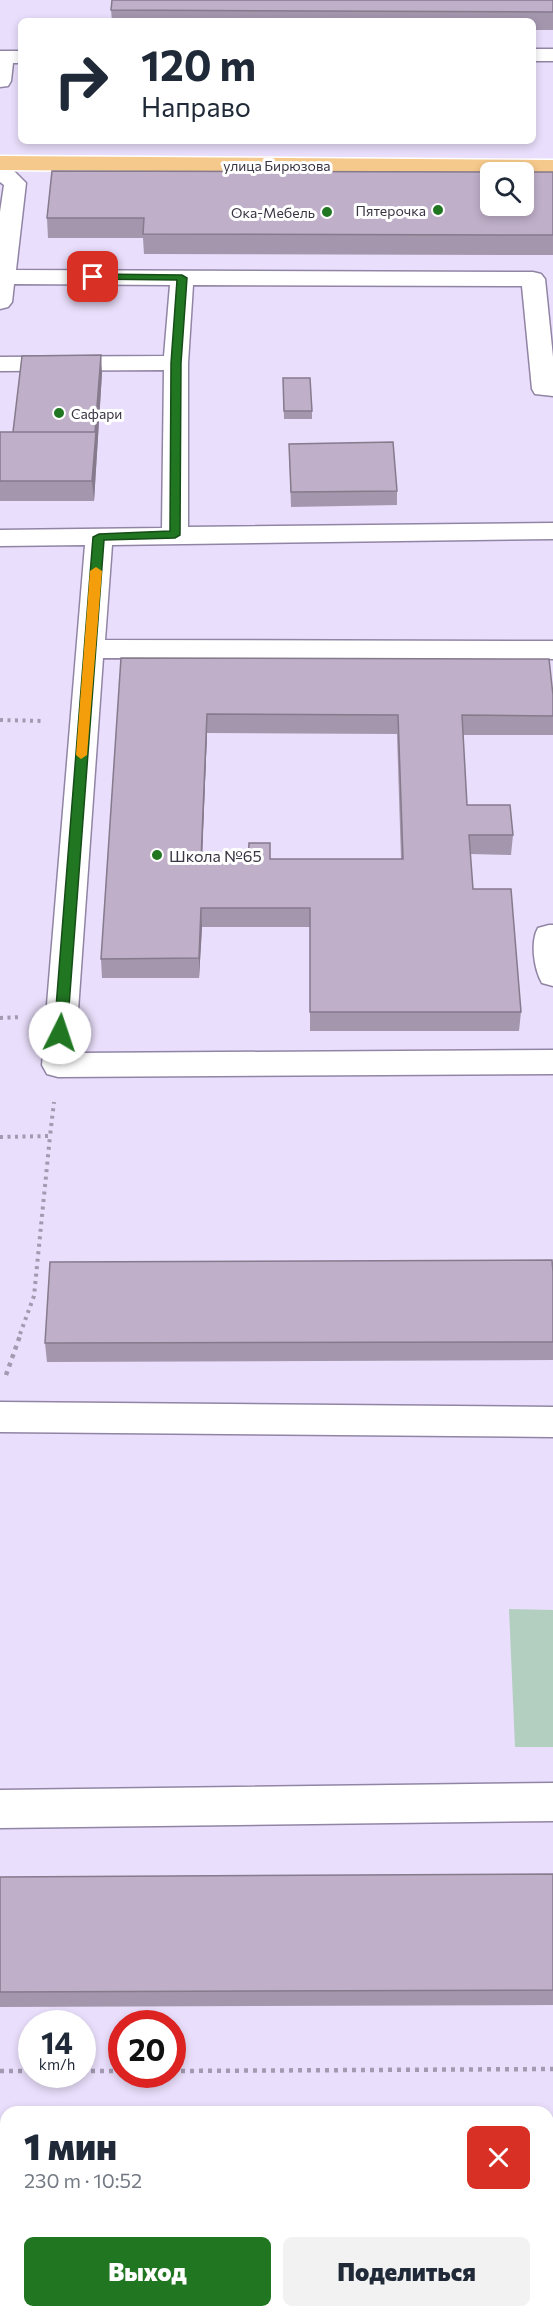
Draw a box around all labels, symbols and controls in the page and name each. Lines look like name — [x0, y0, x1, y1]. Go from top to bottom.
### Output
text: 120 m — [141, 38, 256, 90]
icon: right — [42, 42, 120, 120]
text: Направо — [141, 90, 251, 123]
street label: улица Бирюзова — [223, 157, 331, 174]
map controls — [480, 162, 534, 216]
button: search — [480, 162, 534, 216]
place label: Пятерочка — [356, 202, 426, 219]
marker: Пятерочка — [431, 203, 445, 217]
place label: Ока-Мебель — [231, 204, 315, 221]
marker: Ока-Мебель — [320, 205, 334, 219]
pin — [67, 251, 118, 302]
icon: arrive — [76, 260, 109, 293]
place label: Сафари — [71, 405, 122, 422]
marker: Сафари — [52, 406, 66, 420]
place label: Школа №65 — [169, 846, 262, 865]
marker: Школа №65 — [150, 848, 164, 862]
position arrow — [28, 1001, 92, 1065]
speed limit sign: 20 — [108, 2010, 186, 2088]
text: 14 — [41, 2023, 73, 2060]
text: km/h — [39, 2055, 75, 2073]
text: 1 мин — [24, 2123, 117, 2167]
button: close — [467, 2126, 530, 2189]
text: 230 m · 10:52 — [24, 2168, 142, 2192]
button: Выход — [24, 2237, 271, 2306]
button: Поделиться — [283, 2237, 530, 2306]

